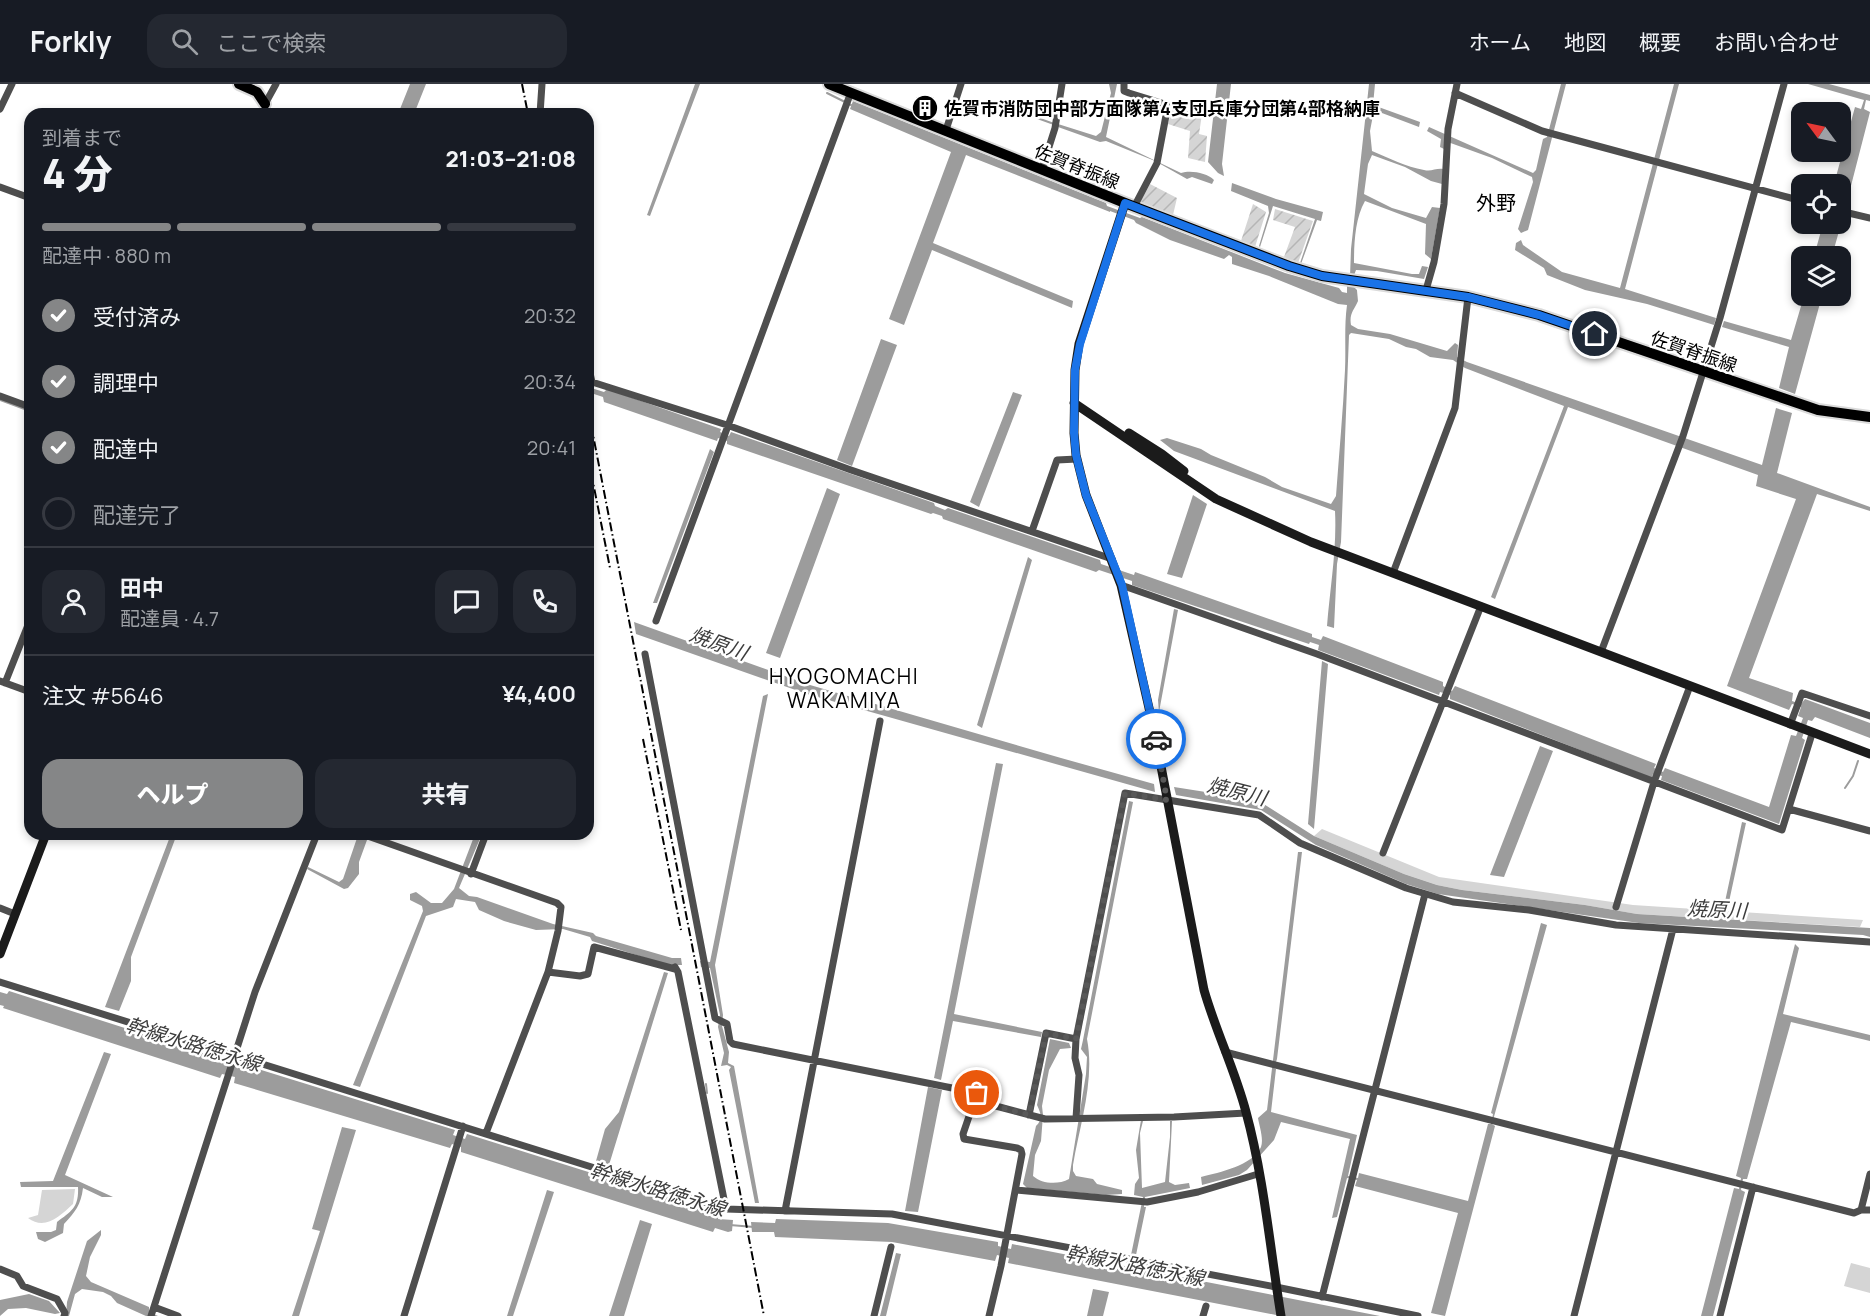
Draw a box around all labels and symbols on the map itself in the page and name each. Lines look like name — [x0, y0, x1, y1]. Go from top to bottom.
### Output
building icon: 佐賀市消防団中部方面隊第4支団兵庫分団第4部格納庫 — [910, 93, 940, 123]
place label: 佐賀市消防団中部方面隊第4支団兵庫分団第4部格納庫 — [944, 96, 1380, 120]
north arrow — [1791, 102, 1851, 162]
street label: 佐賀脊振線 — [1031, 138, 1123, 194]
district label: 外野 — [1476, 189, 1516, 216]
pin — [1569, 308, 1620, 359]
street label: 佐賀脊振線 — [1648, 325, 1740, 377]
water label: 焼原川 — [686, 620, 754, 667]
district label: HYOGOMACHI WAKAMIYA — [769, 662, 919, 714]
courier — [1126, 709, 1186, 769]
water label: 焼原川 — [1205, 771, 1271, 812]
water label: 焼原川 — [1686, 894, 1750, 924]
water label: 幹線水路徳永線 — [123, 1011, 268, 1078]
pin — [951, 1067, 1002, 1118]
water label: 幹線水路徳永線 — [587, 1156, 732, 1223]
water label: 幹線水路徳永線 — [1064, 1238, 1209, 1292]

